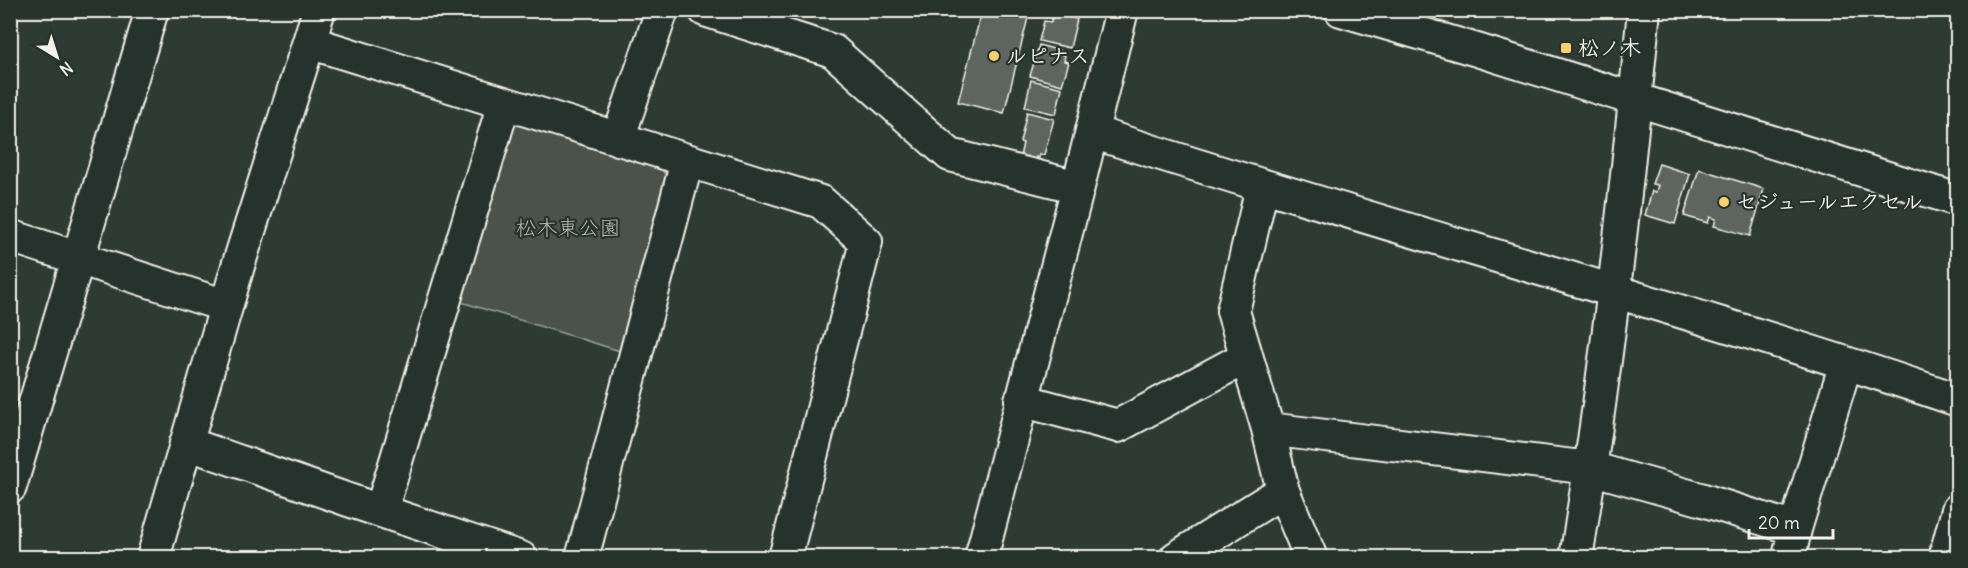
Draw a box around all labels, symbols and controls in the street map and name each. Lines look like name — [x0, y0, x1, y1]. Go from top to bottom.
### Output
north arrow — [27, 27, 87, 87]
place label: 松ノ木 — [1578, 34, 1641, 61]
marker: 松ノ木 — [1559, 41, 1573, 55]
place label: ルピナス — [1006, 42, 1090, 69]
marker: ルピナス — [987, 49, 1001, 63]
text: N — [56, 58, 77, 80]
place label: セジュールエクセル — [1736, 188, 1923, 215]
marker: セジュールエクセル — [1717, 195, 1731, 209]
park label: 松木東公園 — [516, 214, 621, 241]
scale bar — [1749, 502, 1833, 540]
text: 20 m — [1758, 511, 1800, 534]

